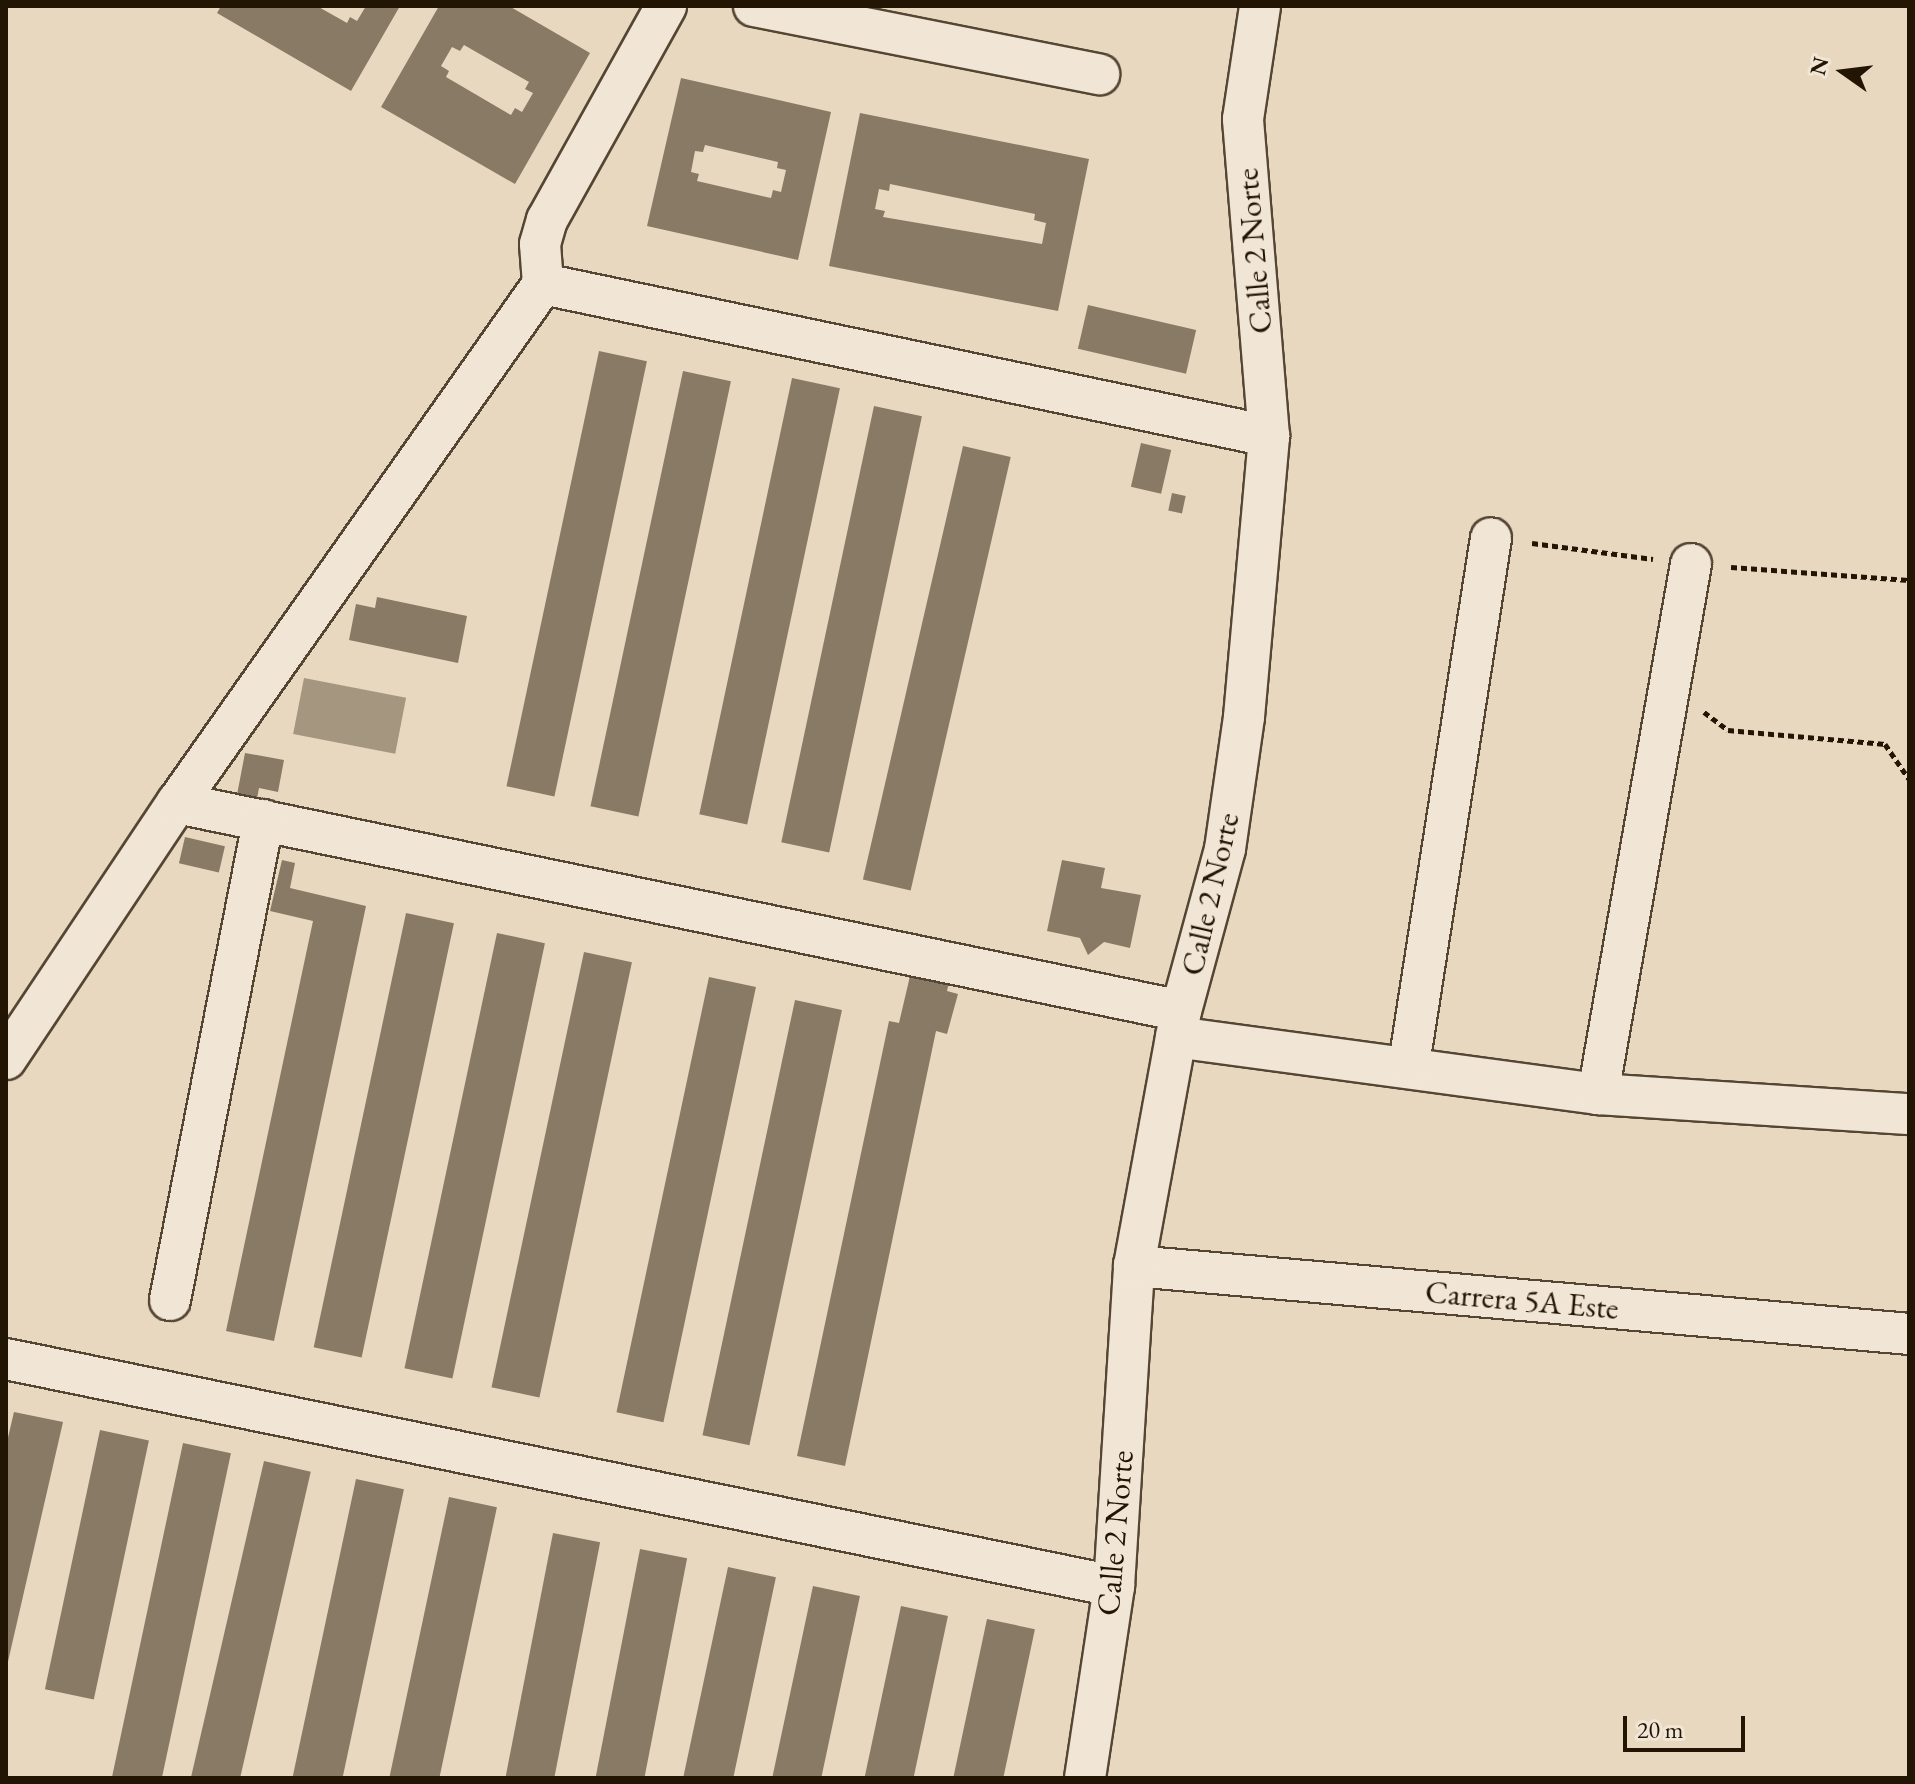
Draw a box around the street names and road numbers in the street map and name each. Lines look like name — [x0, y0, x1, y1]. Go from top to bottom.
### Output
street label: Calle 2 Norte — [1228, 167, 1280, 335]
street label: Calle 2 Norte — [1173, 809, 1247, 979]
street label: Carrera 5A Este — [1424, 1272, 1620, 1328]
street label: Calle 2 Norte — [1089, 1449, 1141, 1617]

